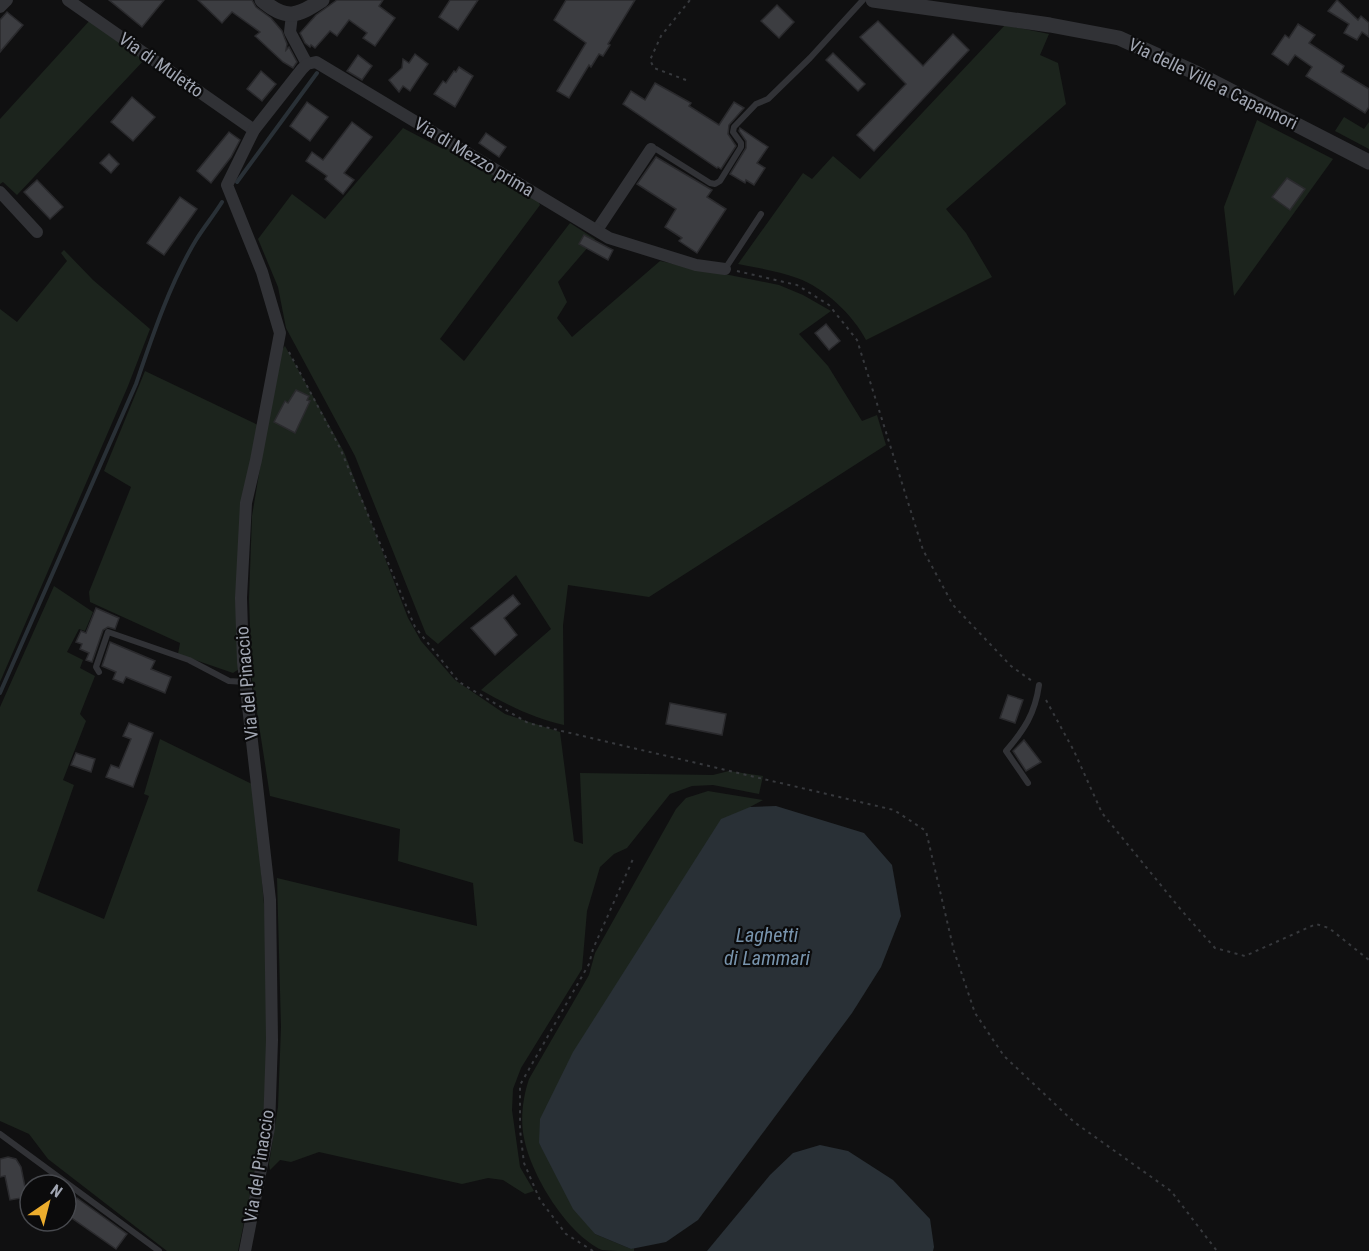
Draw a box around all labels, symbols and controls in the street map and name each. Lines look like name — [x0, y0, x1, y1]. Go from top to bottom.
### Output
street label: Via di Muletto — [115, 28, 208, 101]
street label: Via delle Ville a Capannori — [1125, 33, 1301, 134]
street label: Via di Mezzo prima — [411, 113, 538, 201]
street label: Via del Pinaccio — [231, 625, 262, 741]
water label: Laghetti di Lammari — [724, 923, 811, 970]
street label: Via del Pinaccio — [239, 1108, 278, 1224]
north arrow — [18, 1173, 78, 1233]
text: N — [47, 1181, 66, 1202]

